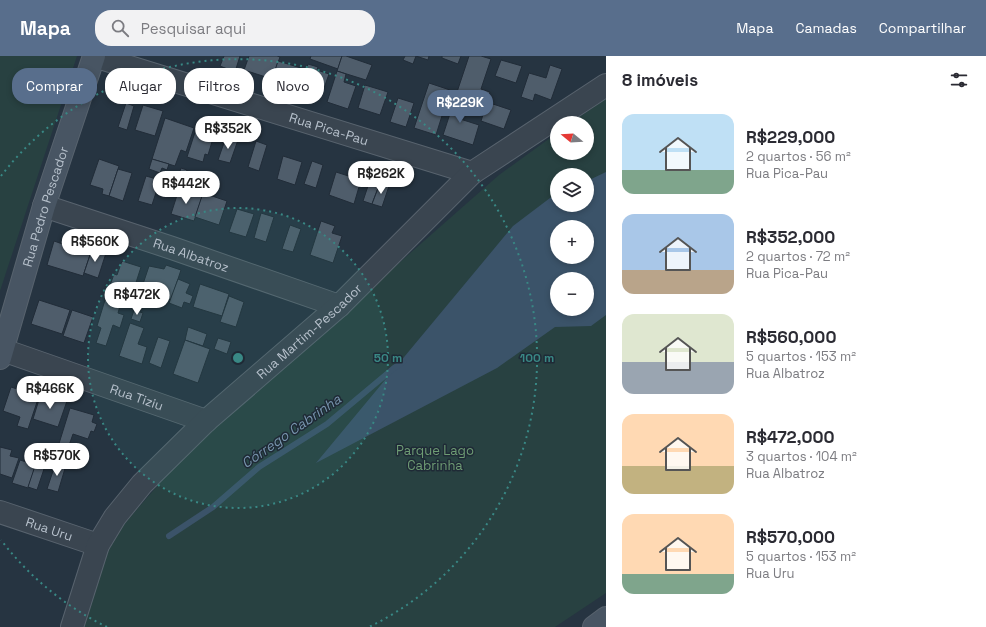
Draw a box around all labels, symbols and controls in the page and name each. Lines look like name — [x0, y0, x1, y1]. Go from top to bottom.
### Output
search box — [95, 10, 375, 46]
text: Mapa — [20, 16, 71, 41]
icon: search — [109, 17, 131, 39]
text: Pesquisar aqui — [141, 19, 246, 38]
text: Mapa — [736, 19, 773, 37]
text: Camadas — [795, 19, 857, 37]
text: Compartilhar — [879, 19, 966, 37]
chip: Comprar — [12, 68, 97, 104]
chip: Alugar — [105, 68, 176, 104]
chip: Filtros — [184, 68, 254, 104]
chip: Novo — [262, 68, 324, 104]
text: 8 imóveis — [622, 69, 698, 91]
icon: filters — [948, 69, 970, 91]
pin: R$229K — [427, 90, 493, 124]
text: R$229K — [436, 94, 484, 111]
street label: Rua Pica-Pau — [287, 108, 371, 149]
pin: R$352K — [195, 116, 261, 150]
north arrow — [550, 116, 594, 160]
map controls — [550, 116, 594, 316]
text: R$352K — [204, 120, 252, 137]
text: R$229,000 — [746, 126, 835, 148]
icon: home — [654, 130, 702, 178]
street label: Rua Pedro Pescador — [18, 144, 72, 269]
text: 2 quartos · 56 m² — [746, 148, 851, 165]
pin: R$262K — [348, 161, 414, 195]
text: R$262K — [357, 165, 405, 182]
text: Rua Pica-Pau — [746, 165, 828, 182]
button: layers — [550, 168, 594, 212]
pin: R$442K — [153, 171, 219, 205]
text: R$442K — [162, 175, 210, 192]
button: + — [550, 220, 594, 264]
text: R$352,000 — [746, 226, 835, 248]
pin: R$560K — [62, 229, 128, 263]
icon: home — [654, 230, 702, 278]
text: R$560K — [71, 233, 119, 250]
street label: Rua Albatroz — [151, 234, 231, 276]
text: 2 quartos · 72 m² — [746, 248, 850, 265]
text: Rua Pica-Pau — [746, 265, 828, 282]
button: − — [550, 272, 594, 316]
street label: Rua Martim-Pescador — [253, 280, 365, 382]
pin: R$472K — [104, 282, 170, 316]
text: R$472K — [114, 286, 160, 303]
text: R$560,000 — [746, 326, 836, 348]
icon: home — [654, 330, 702, 378]
text: 5 quartos · 153 m² — [746, 348, 856, 365]
text: 50 m — [374, 350, 402, 366]
text: 100 m — [520, 350, 554, 366]
centre of rings — [231, 351, 245, 365]
text: Rua Albatroz — [746, 365, 825, 382]
pin: R$466K — [17, 376, 83, 410]
text: R$466K — [26, 380, 74, 397]
street label: Rua Tiziu — [108, 380, 166, 414]
water label: Córrego Cabrinha — [238, 389, 345, 472]
text: R$472,000 — [746, 426, 834, 448]
icon: home — [654, 430, 702, 478]
park label: Parque Lago Cabrinha — [396, 442, 474, 474]
pin: R$570K — [24, 443, 90, 477]
text: R$570K — [33, 447, 81, 464]
text: 3 quartos · 104 m² — [746, 448, 857, 465]
text: Rua Albatroz — [746, 465, 825, 482]
street label: Rua Uru — [24, 513, 75, 544]
text: R$570,000 — [746, 526, 835, 548]
icon: home — [654, 530, 702, 578]
text: 5 quartos · 153 m² — [746, 548, 856, 565]
text: Rua Uru — [746, 565, 795, 582]

